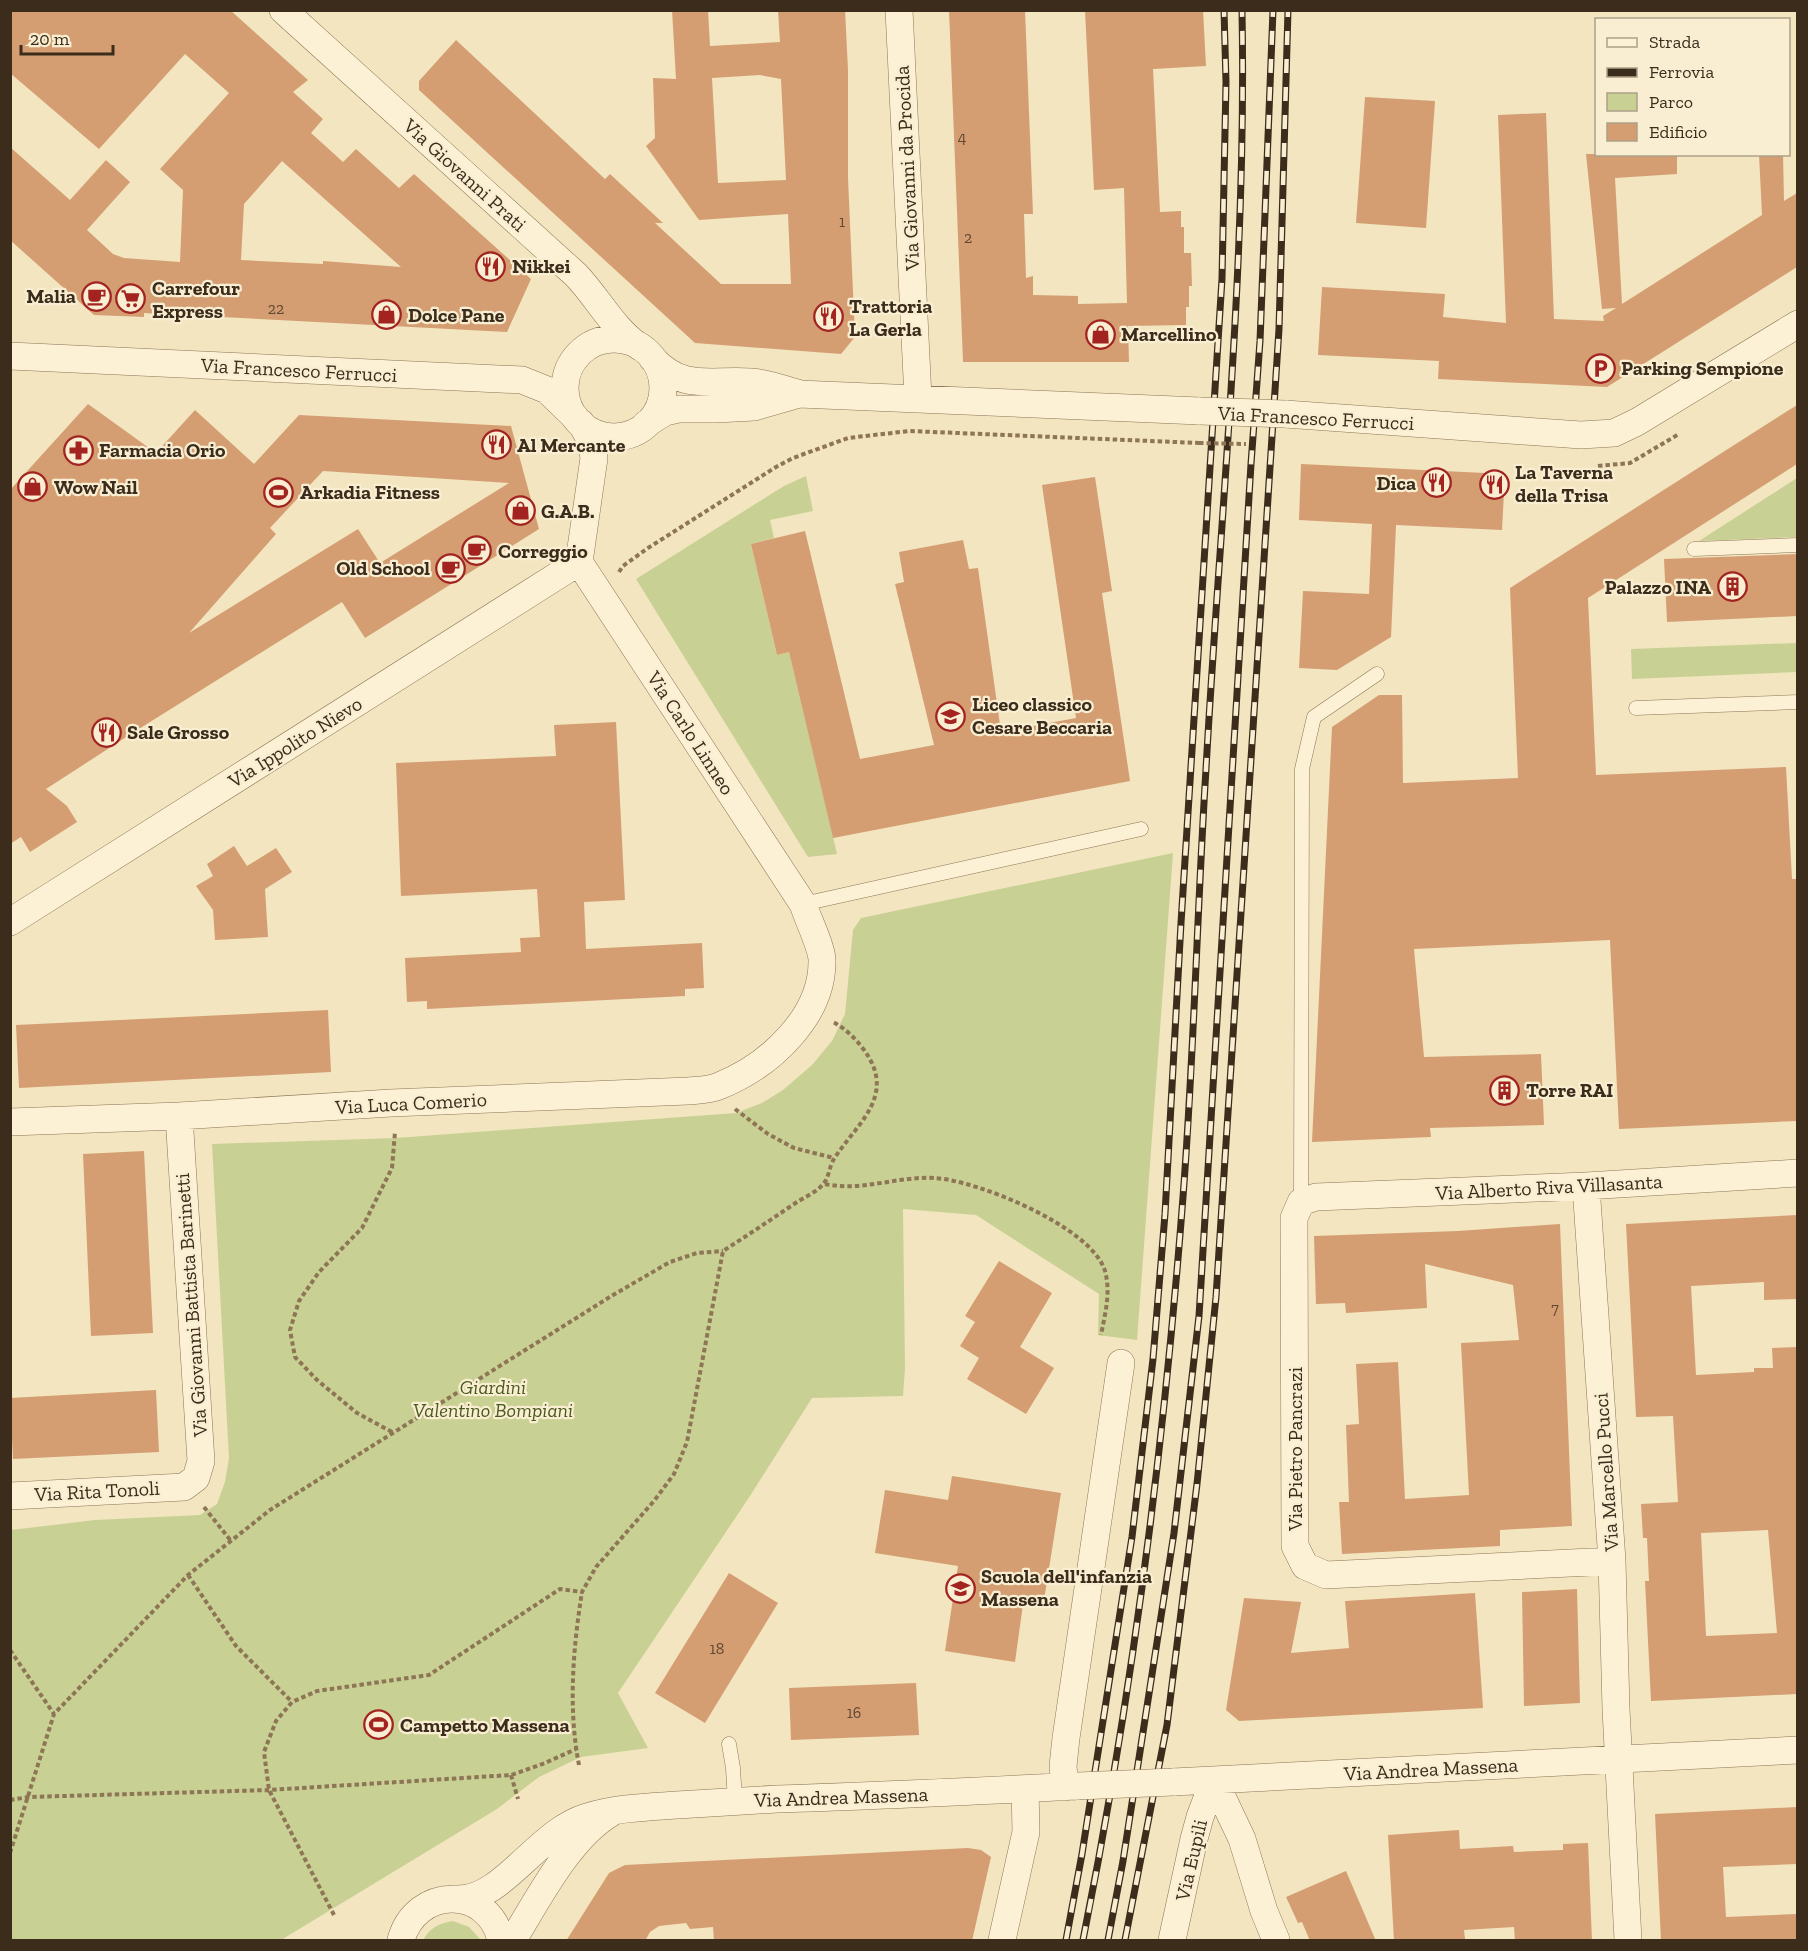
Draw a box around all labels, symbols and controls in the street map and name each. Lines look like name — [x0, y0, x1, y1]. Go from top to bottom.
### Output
scale bar — [21, 18, 112, 56]
legend — [1595, 18, 1790, 156]
text: 20 m — [30, 28, 70, 50]
text: Strada — [1649, 31, 1700, 53]
text: Ferrovia — [1649, 61, 1714, 83]
street label: Via Giovanni da Procida — [890, 64, 924, 272]
text: Parco — [1649, 91, 1693, 113]
street label: Via Giovanni Prati — [398, 113, 532, 237]
text: Edificio — [1649, 121, 1707, 143]
house number: 4 — [958, 128, 967, 147]
house number: 1 — [839, 212, 845, 231]
house number: 2 — [964, 228, 972, 247]
restaurant icon: Nikkei — [475, 250, 507, 282]
place label: Nikkei — [512, 254, 570, 278]
place label: Carrefour Express — [152, 276, 240, 323]
cafe icon: Malia — [81, 280, 113, 312]
supermarket icon: Carrefour Express — [115, 283, 147, 315]
place label: Malia — [26, 284, 76, 308]
place label: Trattoria La Gerla — [849, 294, 932, 341]
house number: 22 — [268, 299, 284, 318]
shop icon: Dolce Pane — [371, 299, 403, 331]
restaurant icon: Trattoria La Gerla — [812, 301, 844, 333]
place label: Dolce Pane — [408, 303, 505, 327]
shop icon: Marcellino — [1084, 318, 1116, 350]
place label: Marcellino — [1121, 322, 1217, 346]
parking icon: Parking Sempione — [1584, 352, 1616, 384]
street label: Via Francesco Ferrucci — [199, 353, 398, 387]
place label: Parking Sempione — [1621, 356, 1784, 380]
street label: Via Francesco Ferrucci — [1216, 401, 1415, 435]
restaurant icon: Al Mercante — [480, 429, 512, 461]
place label: Al Mercante — [517, 433, 626, 457]
pharmacy icon: Farmacia Orio — [62, 434, 94, 466]
place label: Farmacia Orio — [99, 438, 226, 462]
place label: La Taverna della Trisa — [1515, 460, 1613, 507]
restaurant icon: Dica — [1421, 467, 1453, 499]
restaurant icon: La Taverna della Trisa — [1478, 468, 1510, 500]
shop icon: Wow Nail — [17, 471, 49, 503]
place label: Dica — [1377, 471, 1416, 495]
place label: Wow Nail — [54, 475, 138, 499]
sports icon: Arkadia Fitness — [263, 476, 295, 508]
place label: Arkadia Fitness — [300, 480, 440, 504]
shop icon: G.A.B. — [504, 495, 536, 527]
place label: G.A.B. — [541, 499, 595, 523]
cafe icon: Correggio — [461, 535, 493, 567]
place label: Correggio — [498, 539, 588, 563]
cafe icon: Old School — [435, 552, 467, 584]
place label: Old School — [336, 556, 430, 580]
building icon: Palazzo INA — [1716, 571, 1748, 603]
place label: Palazzo INA — [1605, 575, 1711, 599]
street label: Via Carlo Linneo — [642, 666, 740, 799]
street label: Via Ippolito Nievo — [223, 691, 366, 793]
place label: Liceo classico Cesare Beccaria — [972, 692, 1112, 739]
school or university icon: Liceo classico Cesare Beccaria — [935, 700, 967, 732]
restaurant icon: Sale Grosso — [90, 716, 122, 748]
place label: Sale Grosso — [127, 720, 230, 744]
building icon: Torre RAI — [1489, 1074, 1521, 1106]
place label: Torre RAI — [1526, 1078, 1613, 1102]
street label: Via Luca Comerio — [334, 1087, 487, 1119]
street label: Via Alberto Riva Villasanta — [1434, 1169, 1664, 1205]
street label: Via Giovanni Battista Barinetti — [170, 1172, 212, 1439]
house number: 7 — [1551, 1299, 1559, 1318]
street label: Via Pietro Pancrazi — [1283, 1367, 1307, 1532]
park label: Giardini Valentino Bompiani — [413, 1375, 573, 1422]
street label: Via Marcello Pucci — [1588, 1392, 1624, 1553]
street label: Via Rita Tonoli — [33, 1476, 161, 1506]
place label: Scuola dell'infanzia Massena — [981, 1564, 1152, 1611]
school or university icon: Scuola dell'infanzia Massena — [944, 1572, 976, 1604]
house number: 18 — [710, 1639, 724, 1658]
house number: 16 — [847, 1703, 861, 1722]
sports icon: Campetto Massena — [363, 1709, 395, 1741]
place label: Campetto Massena — [400, 1713, 570, 1737]
street label: Via Andrea Massena — [1342, 1752, 1519, 1786]
street label: Via Andrea Massena — [752, 1782, 929, 1812]
street label: Via Eupili — [1170, 1817, 1212, 1904]

